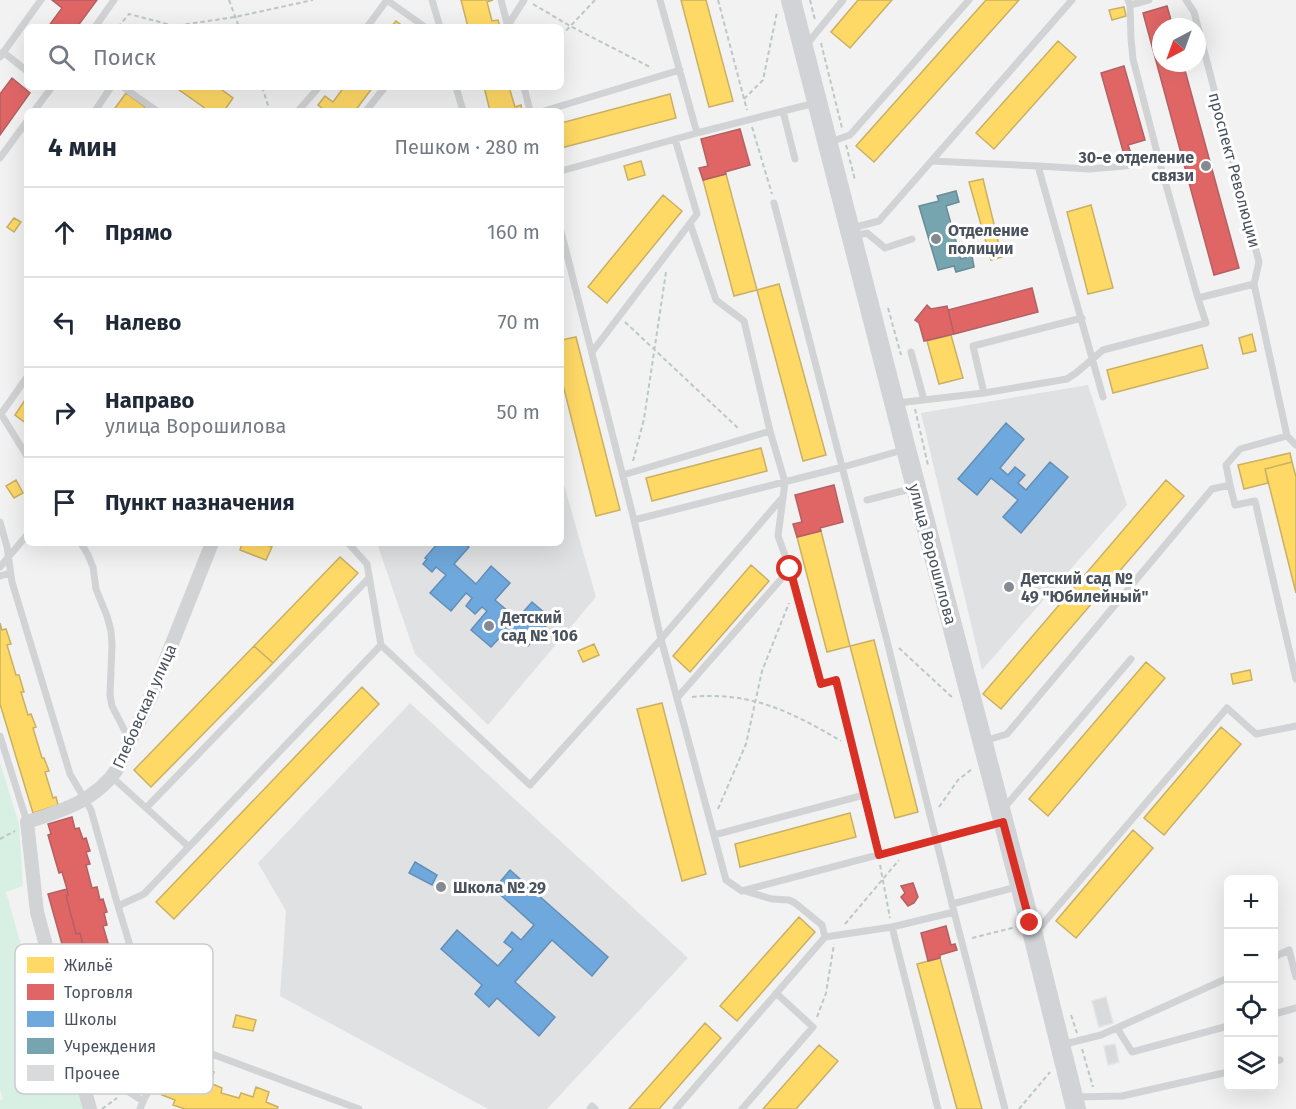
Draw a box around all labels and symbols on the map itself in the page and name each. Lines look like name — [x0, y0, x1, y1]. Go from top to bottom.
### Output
north arrow — [1152, 18, 1206, 72]
street label: проспект Революции — [1205, 90, 1264, 250]
place label: 30-е отделение связи — [1077, 148, 1194, 185]
marker: 30-е отделение связи — [1199, 159, 1213, 173]
place label: Отделение полиции — [948, 221, 1029, 258]
marker: Отделение полиции — [929, 232, 943, 246]
street label: улица Ворошилова — [905, 482, 960, 627]
route start — [776, 555, 802, 581]
place label: Детский сад № 49 "Юбилейный" — [1020, 569, 1148, 606]
marker: Детский сад № 49 "Юбилейный" — [1002, 580, 1016, 594]
place label: Детский сад № 106 — [500, 608, 578, 645]
marker: Детский сад № 106 — [482, 619, 496, 633]
street label: Глебовская улица — [109, 641, 180, 771]
place label: Школа № 29 — [453, 878, 546, 897]
marker: Школа № 29 — [434, 880, 448, 894]
route end — [1016, 909, 1042, 935]
legend — [15, 944, 213, 1094]
text: Жильё — [64, 956, 113, 975]
text: Торговля — [64, 983, 133, 1002]
text: Школы — [64, 1010, 117, 1029]
text: Учреждения — [64, 1037, 156, 1056]
text: Прочее — [64, 1064, 120, 1083]

